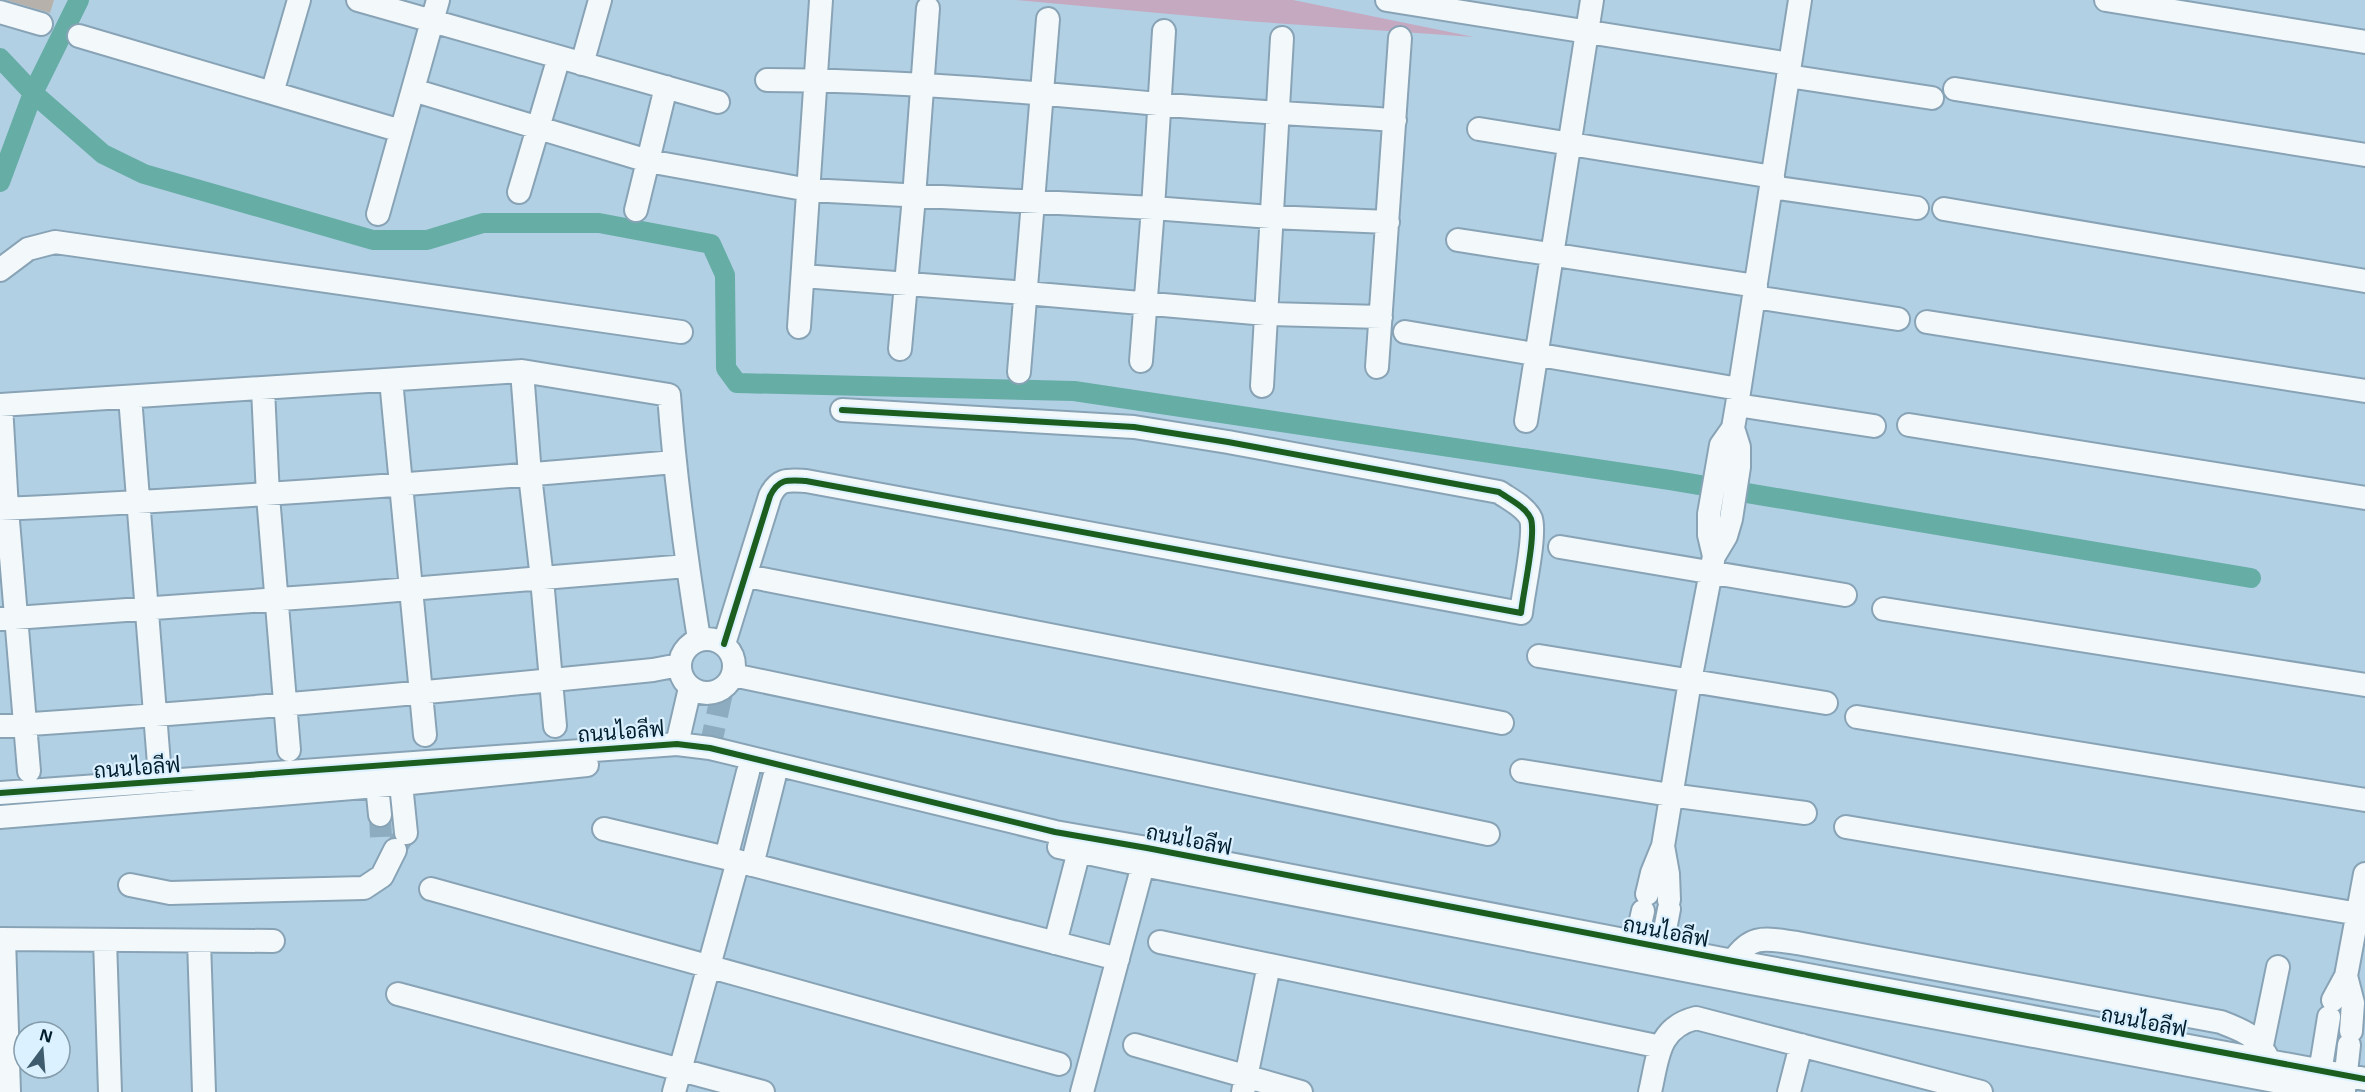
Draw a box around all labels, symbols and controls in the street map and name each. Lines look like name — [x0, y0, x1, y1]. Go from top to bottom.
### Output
street label: ถนนไอลีฟ — [577, 714, 665, 748]
street label: ถนนไอลีฟ — [93, 750, 181, 784]
street label: ถนนไอลีฟ — [1144, 817, 1234, 861]
street label: ถนนไอลีฟ — [1621, 909, 1711, 953]
street label: ถนนไอลีฟ — [2099, 999, 2189, 1043]
north arrow — [12, 1020, 72, 1080]
text: N — [37, 1023, 55, 1048]

